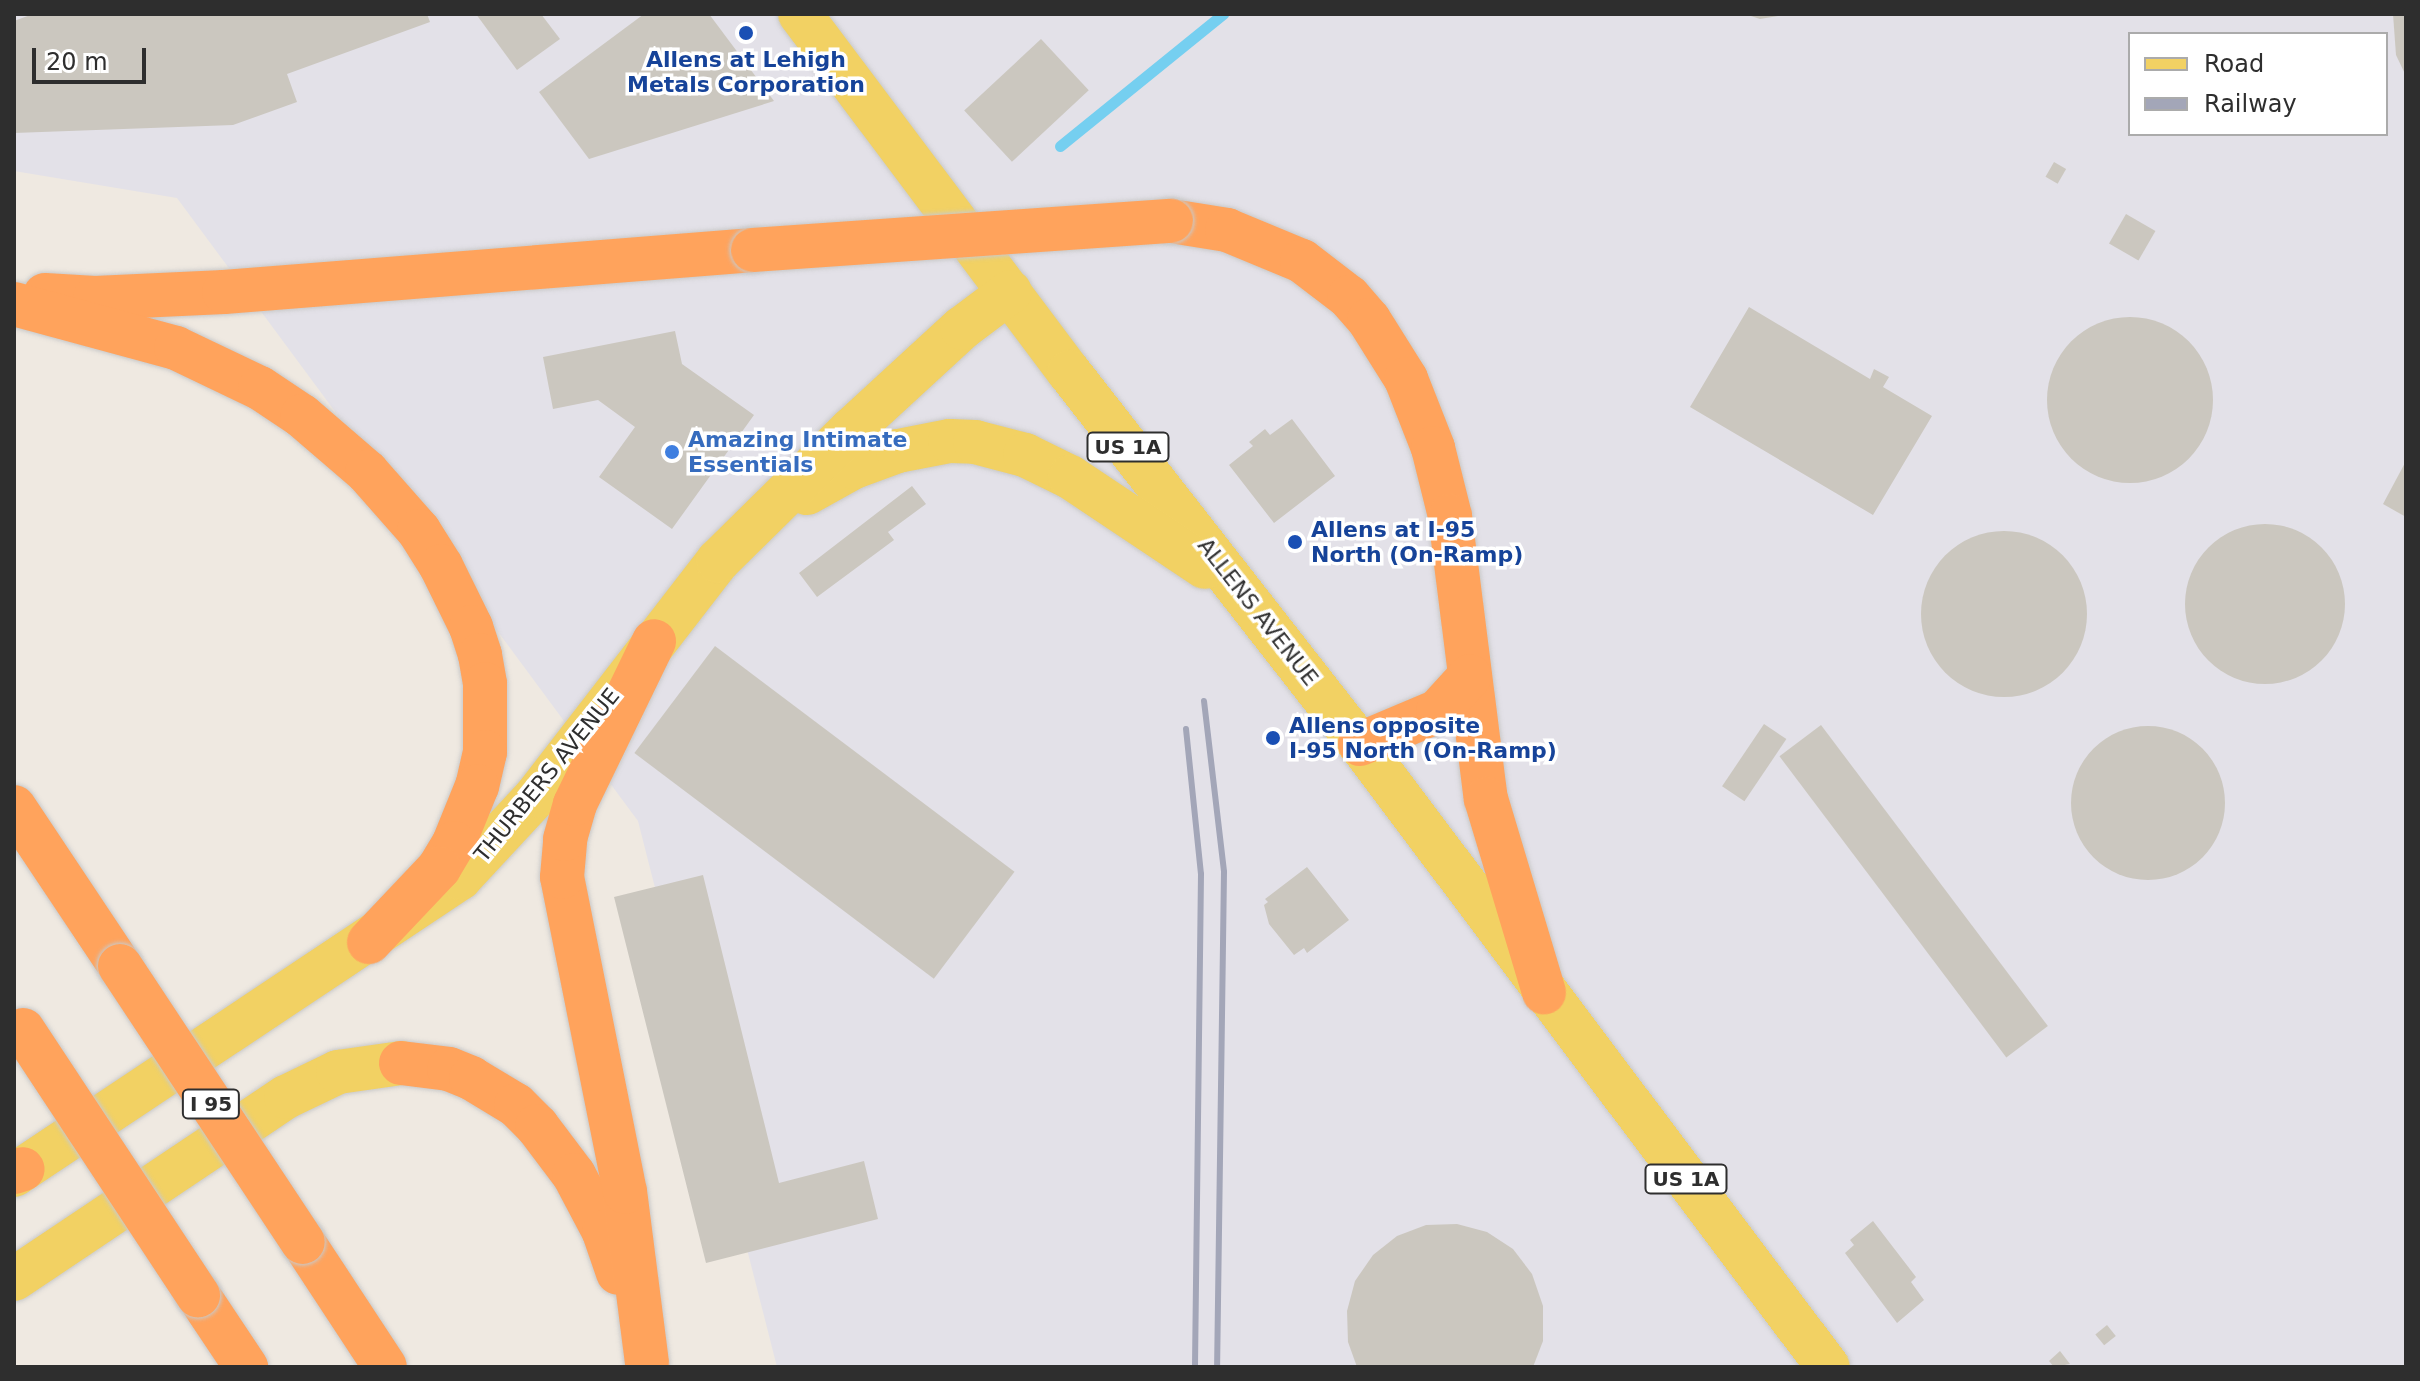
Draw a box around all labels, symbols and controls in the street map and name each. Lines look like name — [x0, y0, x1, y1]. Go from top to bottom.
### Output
marker: Allens at Lehigh Metals Corporation — [737, 24, 755, 42]
scale bar — [36, 32, 150, 82]
legend — [2128, 32, 2388, 136]
place label: Allens at Lehigh Metals Corporation — [627, 46, 865, 98]
text: 20 m — [46, 48, 108, 76]
text: Road — [2204, 50, 2264, 78]
text: Railway — [2204, 90, 2297, 118]
place label: Amazing Intimate Essentials — [688, 426, 907, 478]
road number: US 1A — [1086, 431, 1170, 463]
marker: Amazing Intimate Essentials — [663, 443, 681, 461]
place label: Allens at I-95 North (On-Ramp) — [1311, 516, 1523, 568]
street label: ALLENS AVENUE — [1192, 533, 1324, 691]
marker: Allens at I-95 North (On-Ramp) — [1286, 533, 1304, 551]
street label: THURBERS AVENUE — [469, 683, 625, 867]
place label: Allens opposite I-95 North (On-Ramp) — [1289, 712, 1557, 764]
marker: Allens opposite I-95 North (On-Ramp) — [1264, 729, 1282, 747]
road number: I 95 — [181, 1088, 241, 1120]
road number: US 1A — [1644, 1163, 1728, 1195]

